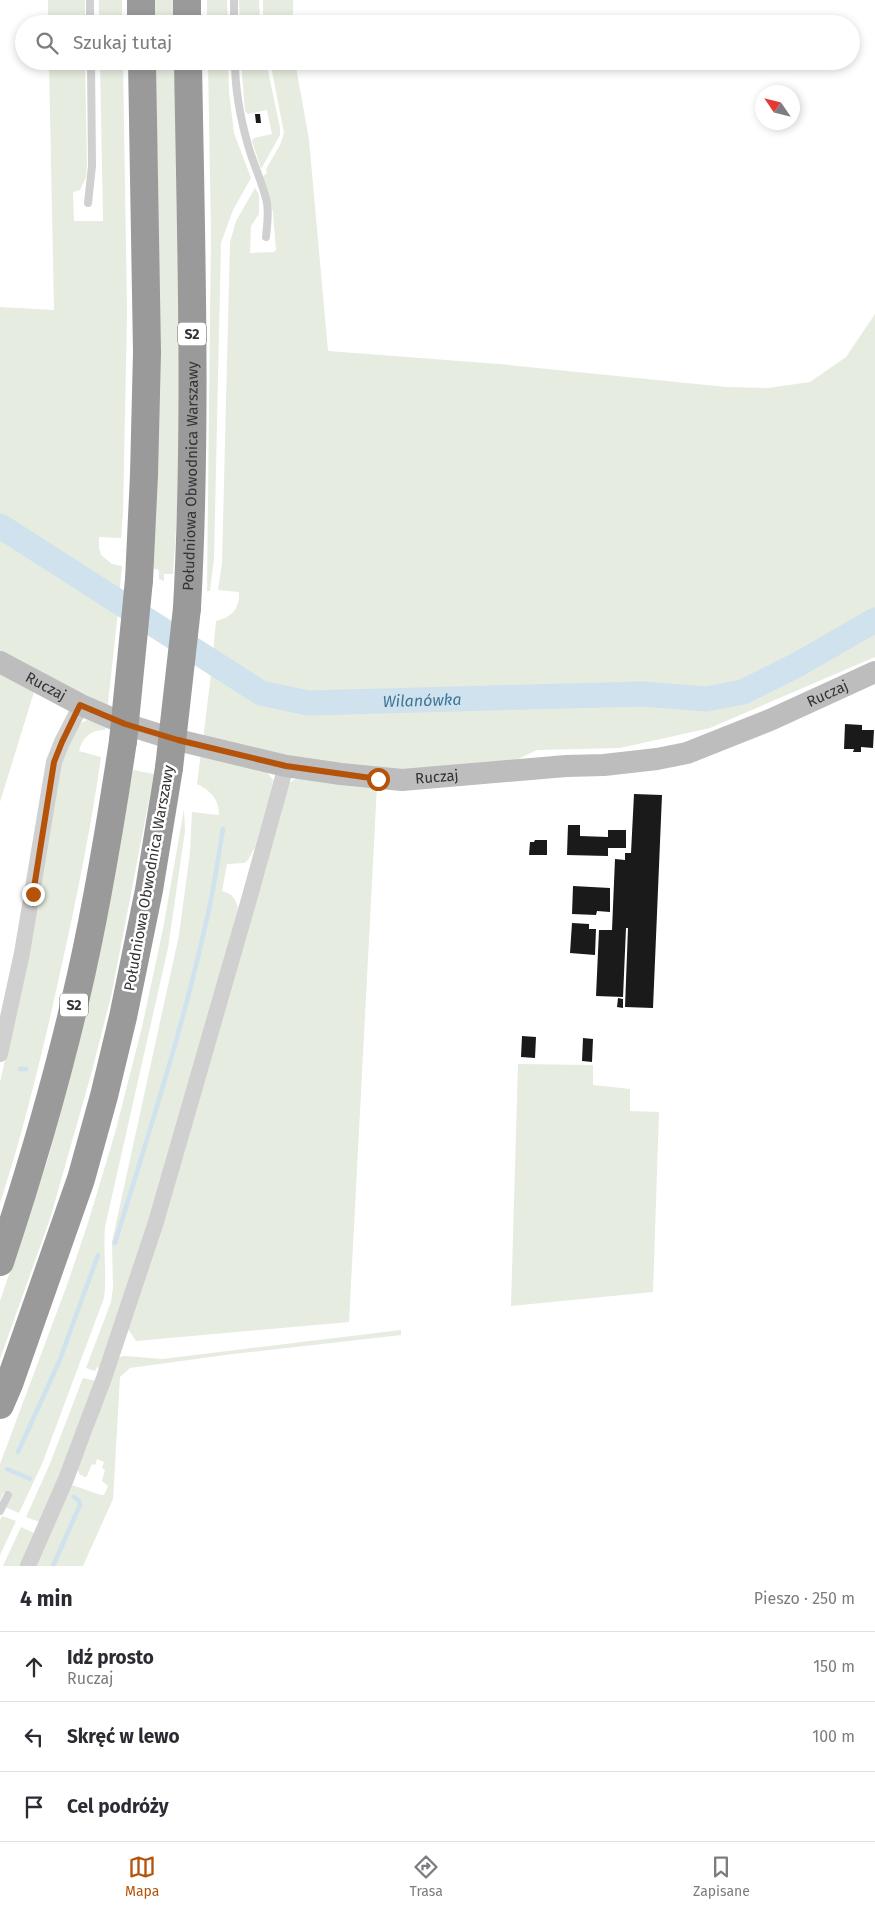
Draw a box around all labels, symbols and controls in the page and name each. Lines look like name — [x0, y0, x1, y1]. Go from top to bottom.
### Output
search box — [15, 15, 860, 70]
icon: search — [33, 29, 61, 57]
text: Szukaj tutaj — [73, 31, 172, 54]
north arrow — [755, 85, 800, 130]
road number: S2 — [178, 322, 206, 346]
street label: Południowa Obwodnica Warszawy — [179, 361, 202, 591]
street label: Ruczaj — [22, 668, 69, 705]
street label: Ruczaj — [804, 677, 851, 711]
water label: Wilanówka — [382, 690, 462, 711]
street label: Południowa Obwodnica Warszawy — [120, 763, 178, 992]
street label: Ruczaj — [414, 766, 459, 788]
route start — [367, 768, 390, 791]
route end — [22, 883, 45, 906]
road number: S2 — [60, 994, 88, 1016]
text: 4 min — [20, 1586, 73, 1612]
text: Pieszo · 250 m — [754, 1589, 855, 1608]
text: Idź prosto — [67, 1646, 154, 1669]
icon: ahead — [20, 1653, 48, 1681]
text: 150 m — [813, 1657, 855, 1676]
text: Ruczaj — [67, 1669, 113, 1688]
icon: left — [20, 1723, 48, 1751]
text: Skręć w lewo — [67, 1725, 180, 1748]
text: 100 m — [812, 1727, 855, 1746]
icon: arrive — [20, 1793, 48, 1821]
text: Cel podróży — [67, 1795, 169, 1818]
tab: Mapa — [125, 1853, 159, 1900]
tab: Trasa — [410, 1853, 443, 1900]
tab: Zapisane — [693, 1853, 750, 1900]

